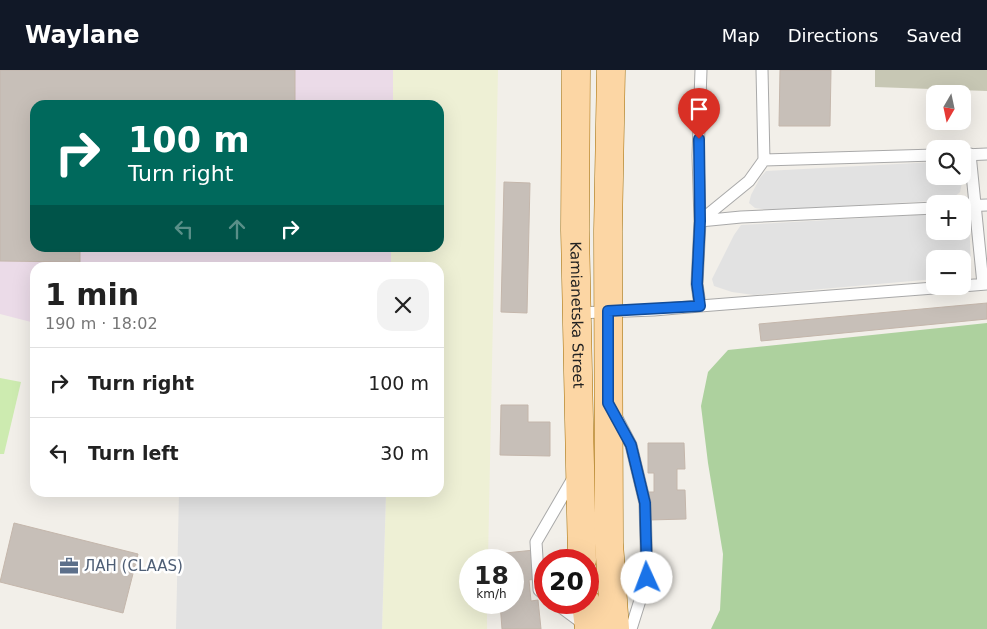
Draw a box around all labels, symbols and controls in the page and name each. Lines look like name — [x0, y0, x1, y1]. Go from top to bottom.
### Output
text: Waylane — [25, 21, 140, 49]
text: Map — [722, 25, 760, 46]
text: Directions — [788, 25, 878, 46]
text: Saved — [906, 25, 962, 46]
north arrow — [926, 85, 971, 130]
map controls — [926, 85, 971, 295]
pin — [678, 88, 720, 139]
icon: arrive — [685, 95, 713, 123]
icon: right — [45, 120, 110, 185]
text: 100 m — [128, 120, 250, 160]
button: search — [926, 140, 971, 185]
text: Turn right — [128, 161, 233, 186]
button: + — [926, 195, 971, 240]
icon: left — [170, 215, 198, 243]
icon: ahead — [223, 215, 251, 243]
icon: right — [276, 215, 304, 243]
street label: Kamianetska Street — [566, 241, 587, 389]
button: − — [926, 250, 971, 295]
text: 1 min — [45, 277, 139, 312]
button: close — [377, 279, 429, 331]
text: 190 m · 18:02 — [45, 314, 158, 333]
icon: right — [45, 369, 73, 397]
text: Turn right — [88, 372, 194, 394]
text: 100 m — [368, 372, 429, 394]
icon: left — [45, 439, 73, 467]
text: Turn left — [88, 442, 179, 464]
text: 30 m — [380, 442, 429, 464]
speed limit sign: 20 — [534, 549, 599, 614]
position arrow — [620, 551, 672, 603]
office icon: ЛАН (CLAAS) — [58, 555, 80, 577]
place label: ЛАН (CLAAS) — [84, 557, 183, 575]
text: 18 — [474, 561, 509, 590]
text: km/h — [476, 587, 507, 601]

